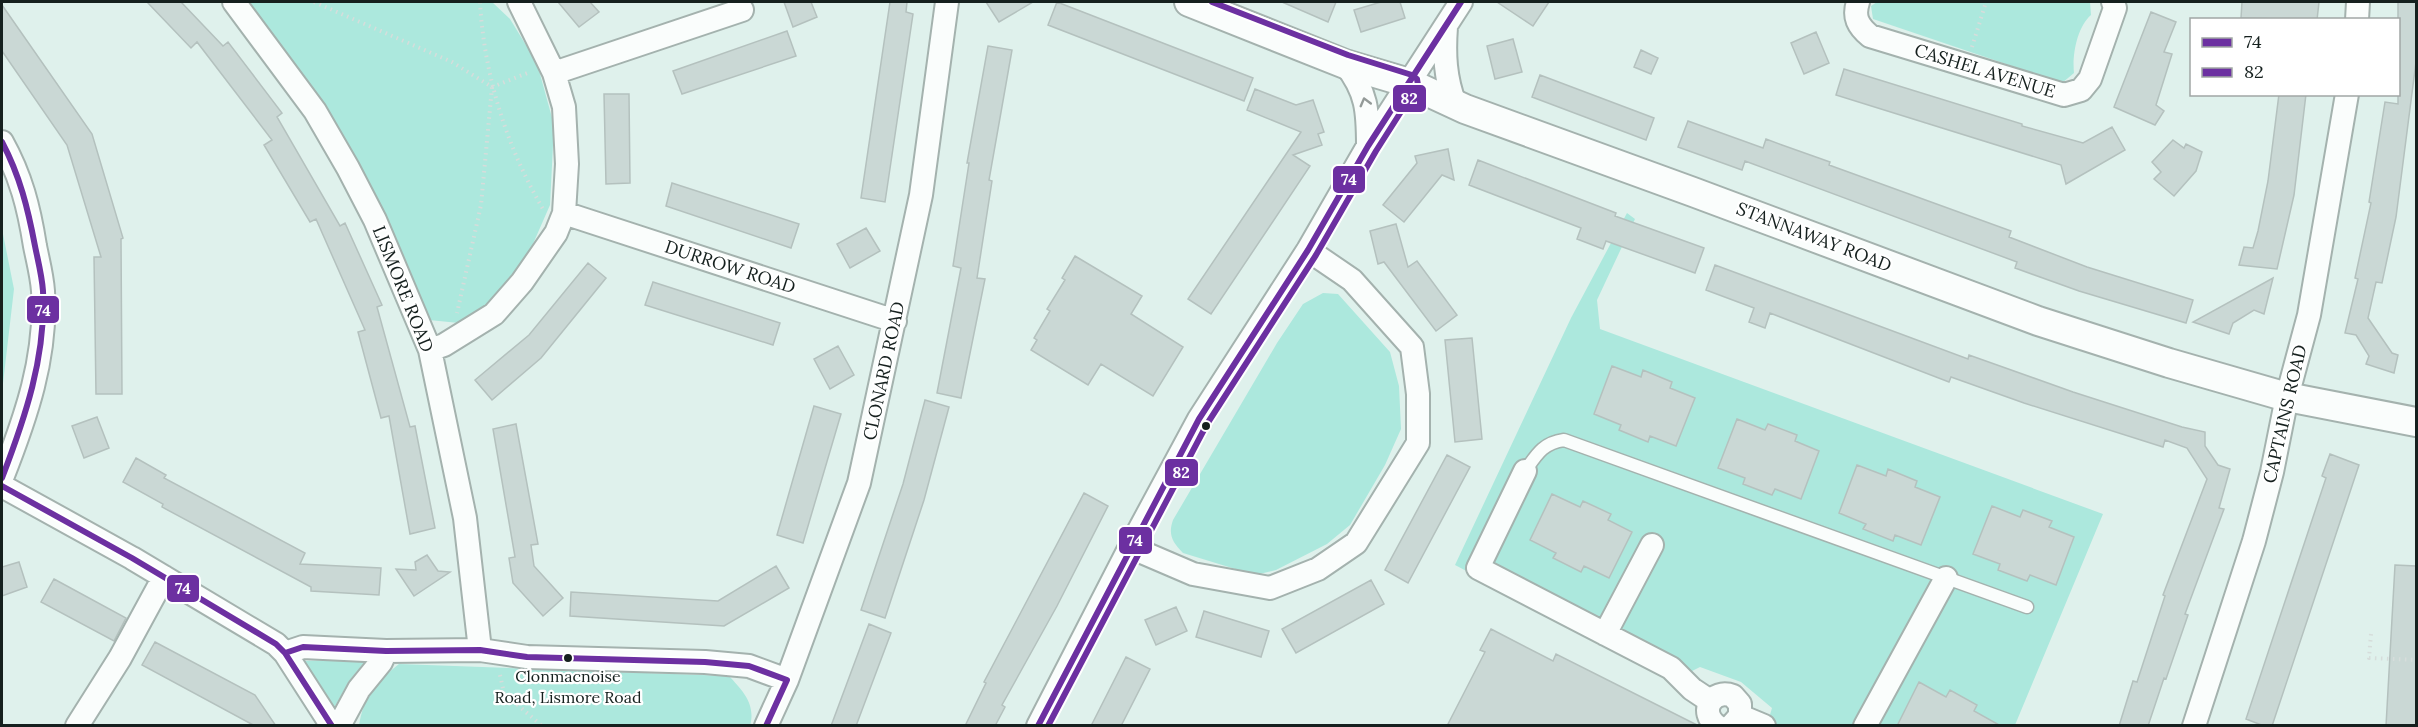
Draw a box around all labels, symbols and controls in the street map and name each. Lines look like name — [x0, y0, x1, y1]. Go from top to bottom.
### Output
legend — [2190, 18, 2400, 96]
text: 74 — [2244, 30, 2262, 53]
street label: CASHEL AVENUE — [1912, 38, 2058, 103]
text: 82 — [2244, 60, 2264, 83]
line badge: 82 — [1392, 84, 1427, 113]
text: 82 — [1400, 88, 1418, 108]
one-way arrow — [1360, 97, 1372, 108]
line badge: 74 — [1332, 165, 1366, 194]
text: 74 — [1341, 169, 1357, 189]
street label: STANNAWAY ROAD — [1733, 196, 1895, 277]
street label: LISMORE ROAD — [368, 222, 439, 355]
street label: DURROW ROAD — [662, 235, 798, 299]
line badge: 74 — [26, 295, 60, 324]
street label: CLONARD ROAD — [858, 299, 909, 442]
text: 74 — [35, 300, 51, 320]
street label: CAPTAINS ROAD — [2257, 342, 2312, 485]
unlabelled marker — [1200, 420, 1212, 432]
line badge: 82 — [1164, 458, 1199, 487]
text: 82 — [1172, 462, 1190, 482]
line badge: 74 — [1118, 526, 1153, 555]
text: 74 — [1127, 530, 1143, 550]
line badge: 74 — [166, 574, 200, 603]
text: 74 — [175, 578, 191, 598]
marker: Clonmacnoise Road, Lismore Road — [562, 652, 574, 664]
place label: Clonmacnoise Road, Lismore Road — [494, 666, 642, 707]

